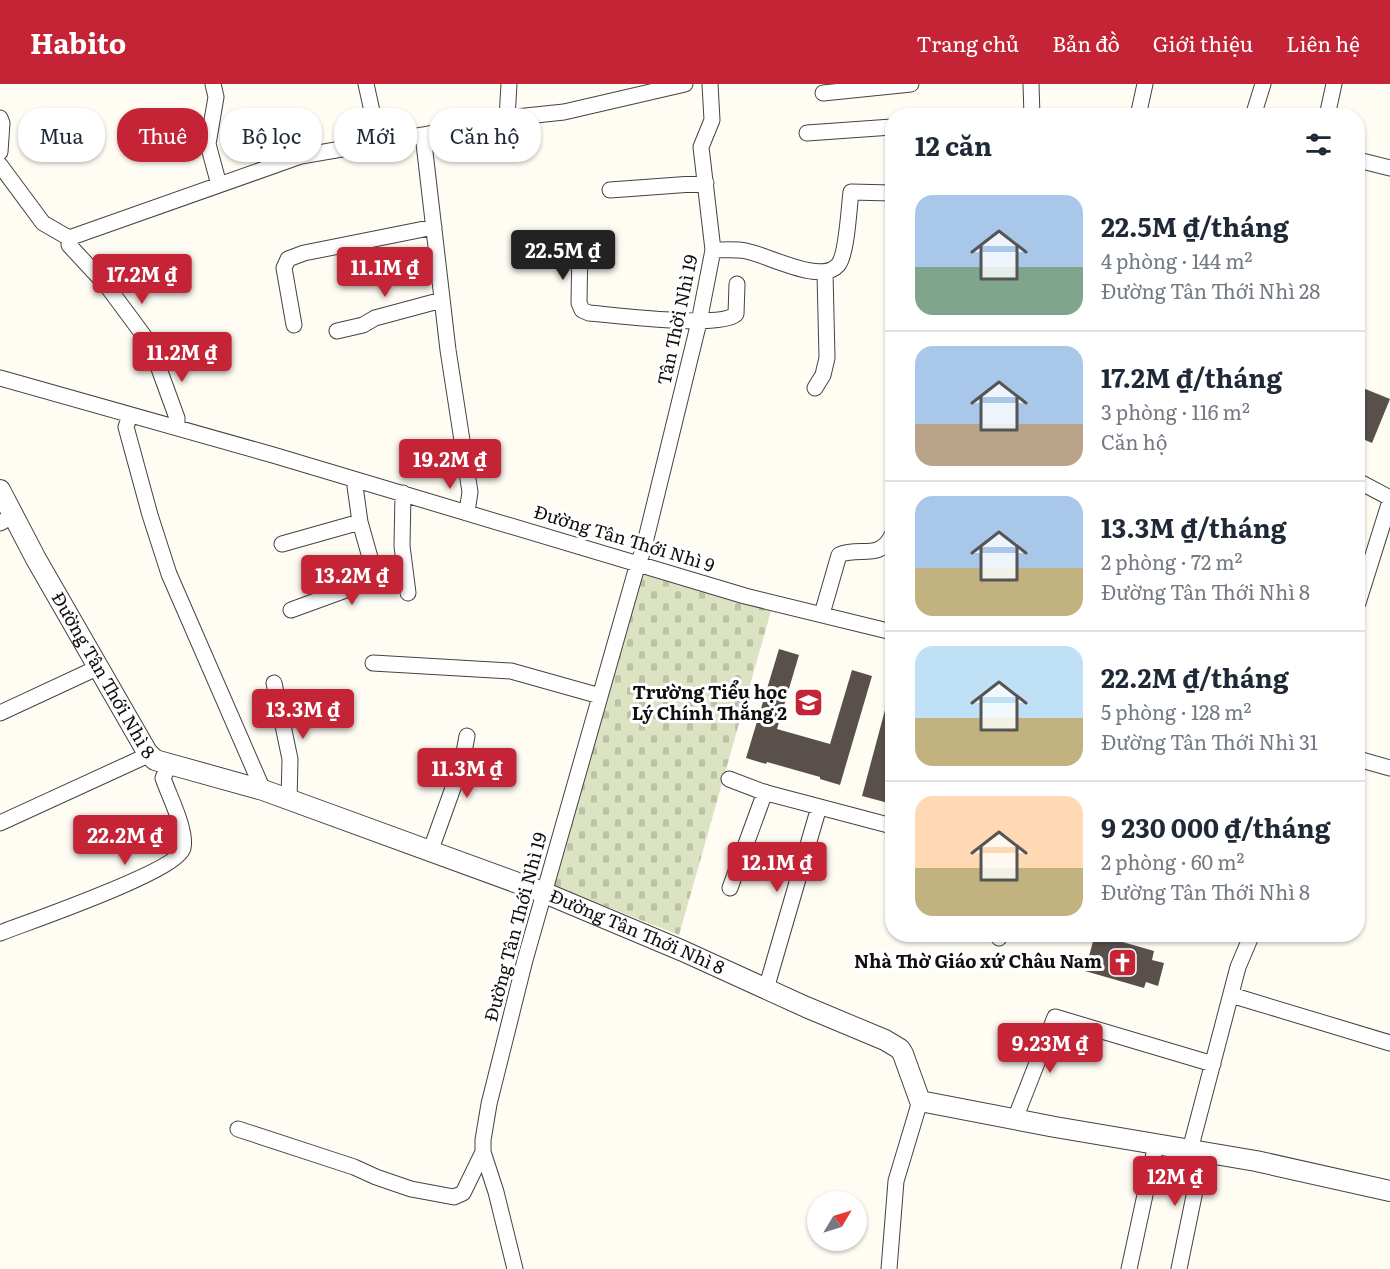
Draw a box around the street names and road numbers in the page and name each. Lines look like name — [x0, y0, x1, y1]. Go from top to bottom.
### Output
street label: Tân Thời Nhì 19 — [650, 252, 704, 388]
street label: Đường Tân Thới Nhì 9 — [531, 497, 718, 578]
street label: Đường Tân Thới Nhì 8 — [46, 586, 162, 765]
street label: Đường Tân Thới Nhì 19 — [476, 829, 553, 1024]
street label: Đường Tân Thới Nhì 8 — [546, 881, 730, 980]

